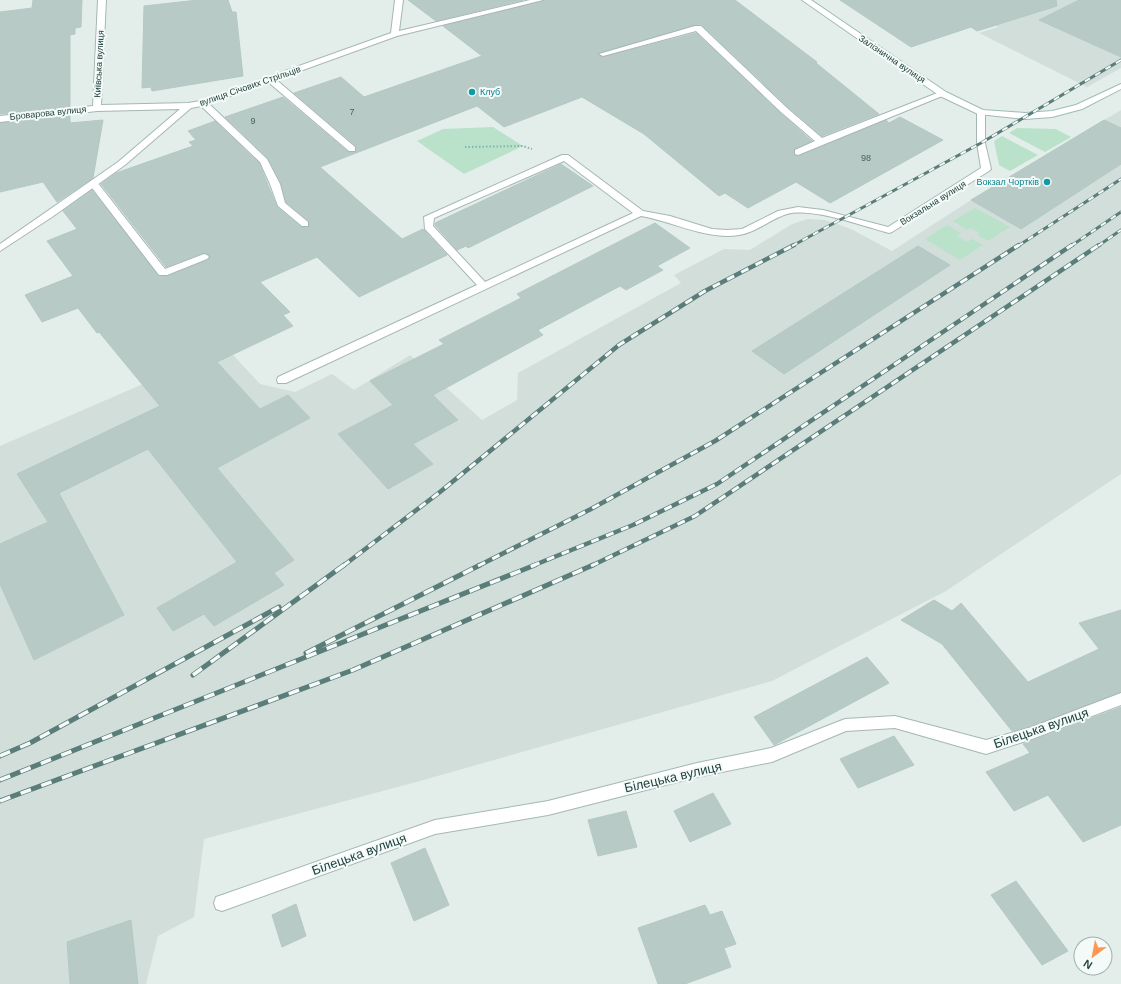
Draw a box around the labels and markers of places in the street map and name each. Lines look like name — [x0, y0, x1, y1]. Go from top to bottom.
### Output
marker: Клуб — [467, 87, 477, 97]
place label: Клуб — [480, 87, 500, 97]
place label: Вокзал Чортків — [976, 177, 1039, 187]
marker: Вокзал Чортків — [1042, 177, 1052, 187]

